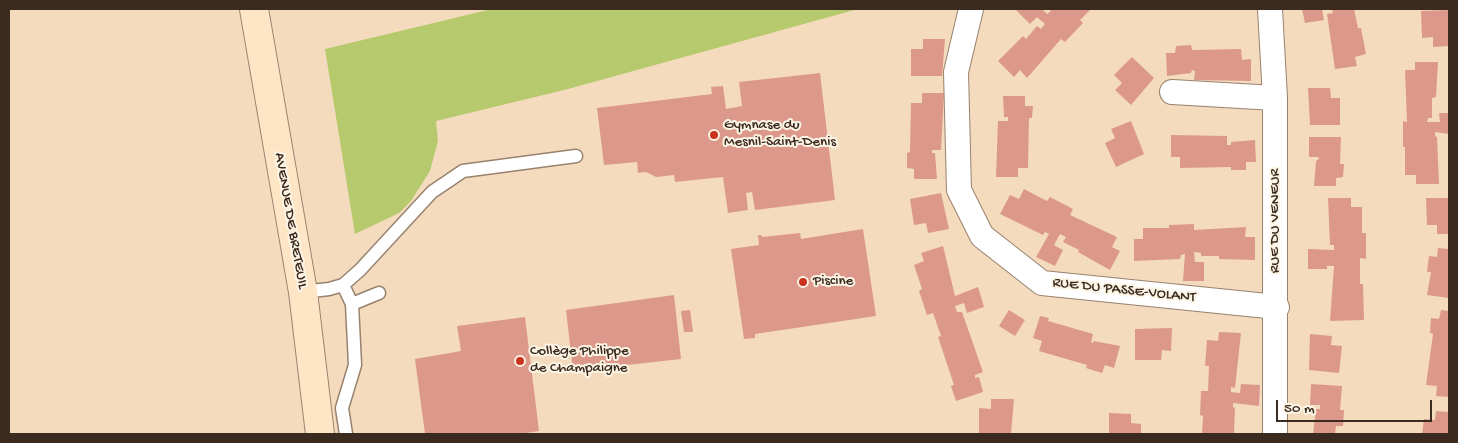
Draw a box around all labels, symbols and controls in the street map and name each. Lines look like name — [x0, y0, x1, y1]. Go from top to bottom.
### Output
place label: Gymnase du Mesnil-Saint-Denis — [724, 117, 836, 152]
marker: Gymnase du Mesnil-Saint-Denis — [708, 129, 720, 141]
street label: AVENUE DE BRETEUIL — [269, 151, 311, 291]
street label: RUE DU VENEUR — [1267, 169, 1285, 273]
place label: Piscine — [813, 273, 853, 291]
street label: RUE DU PASSE-VOLANT — [1052, 275, 1196, 307]
marker: Piscine — [797, 276, 809, 288]
place label: Collège Philippe de Champaigne — [530, 343, 629, 378]
marker: Collège Philippe de Champaigne — [514, 355, 526, 367]
scale bar — [1278, 390, 1434, 422]
text: 50 m — [1284, 400, 1315, 418]

